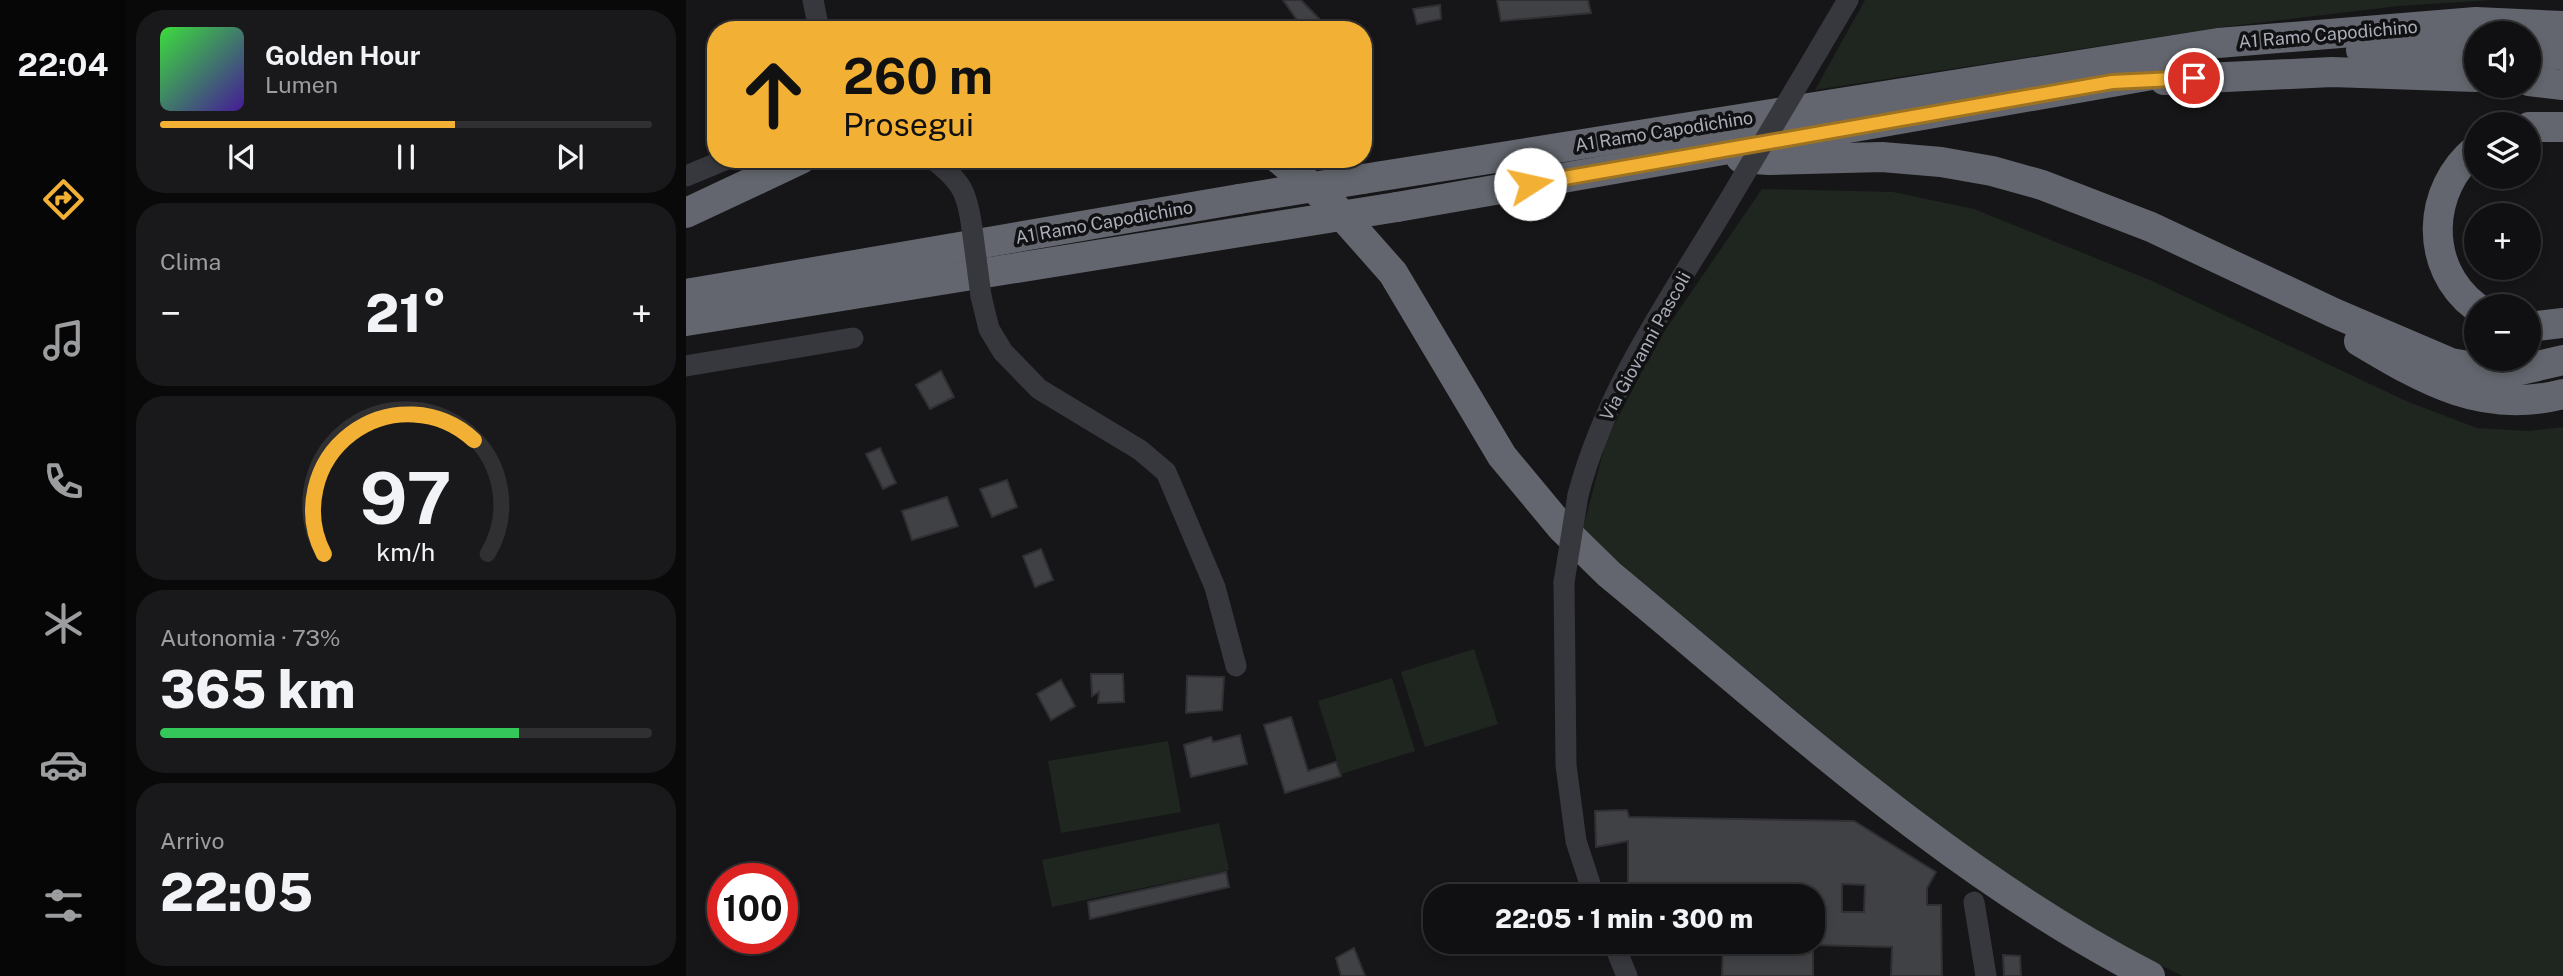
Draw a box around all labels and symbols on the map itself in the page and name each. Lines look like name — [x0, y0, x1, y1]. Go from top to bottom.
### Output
street label: A1 Ramo Capodichino — [2237, 16, 2419, 52]
pin — [2164, 48, 2224, 108]
street label: A1 Ramo Capodichino — [1573, 107, 1755, 155]
position arrow — [1493, 147, 1567, 221]
street label: A1 Ramo Capodichino — [1014, 196, 1194, 248]
street label: Via Giovanni Pascoli — [1595, 268, 1695, 424]
speed limit sign: 100 — [707, 863, 798, 954]

